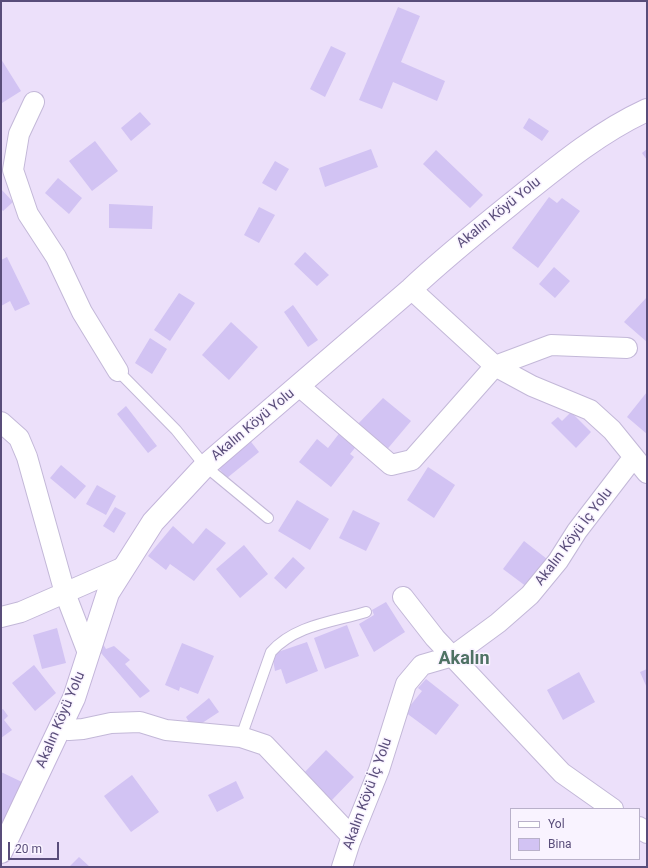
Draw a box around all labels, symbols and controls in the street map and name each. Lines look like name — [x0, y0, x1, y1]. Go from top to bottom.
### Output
street label: Akalın Köyü Yolu — [454, 174, 544, 252]
street label: Akalın Köyü Yolu — [208, 385, 298, 465]
street label: Akalın Köyü İç Yolu — [532, 485, 616, 589]
district label: Akalın — [438, 648, 490, 670]
street label: Akalın Köyü Yolu — [33, 669, 89, 771]
street label: Akalın Köyü İç Yolu — [340, 736, 396, 852]
legend — [510, 808, 640, 860]
text: Yol — [548, 817, 565, 831]
scale bar — [10, 834, 61, 860]
text: Bina — [548, 837, 572, 851]
text: 20 m — [15, 842, 42, 856]

